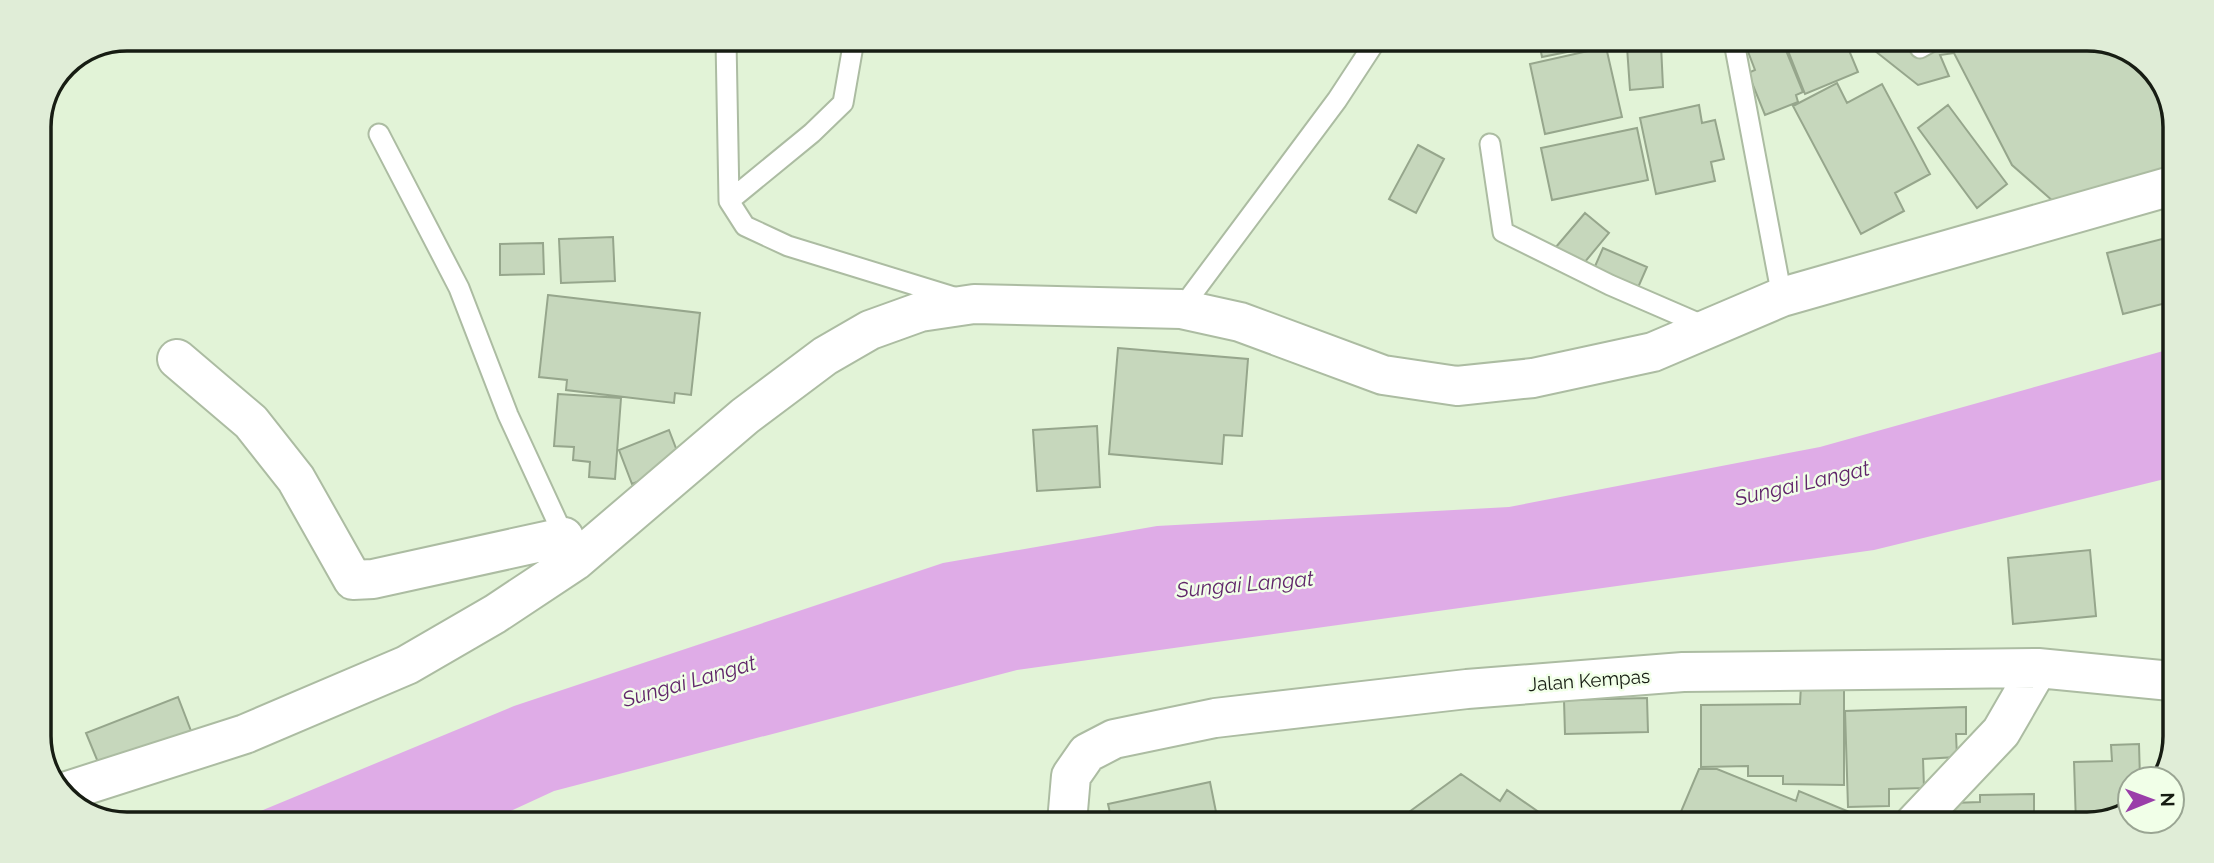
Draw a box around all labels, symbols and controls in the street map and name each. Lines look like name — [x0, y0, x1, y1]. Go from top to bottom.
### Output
water label: Sungai Langat — [1731, 455, 1872, 511]
water label: Sungai Langat — [1174, 566, 1315, 603]
water label: Sungai Langat — [618, 650, 759, 712]
street label: Jalan Kempas — [1527, 665, 1651, 695]
north arrow — [2116, 765, 2186, 835]
text: N — [2157, 792, 2179, 807]

